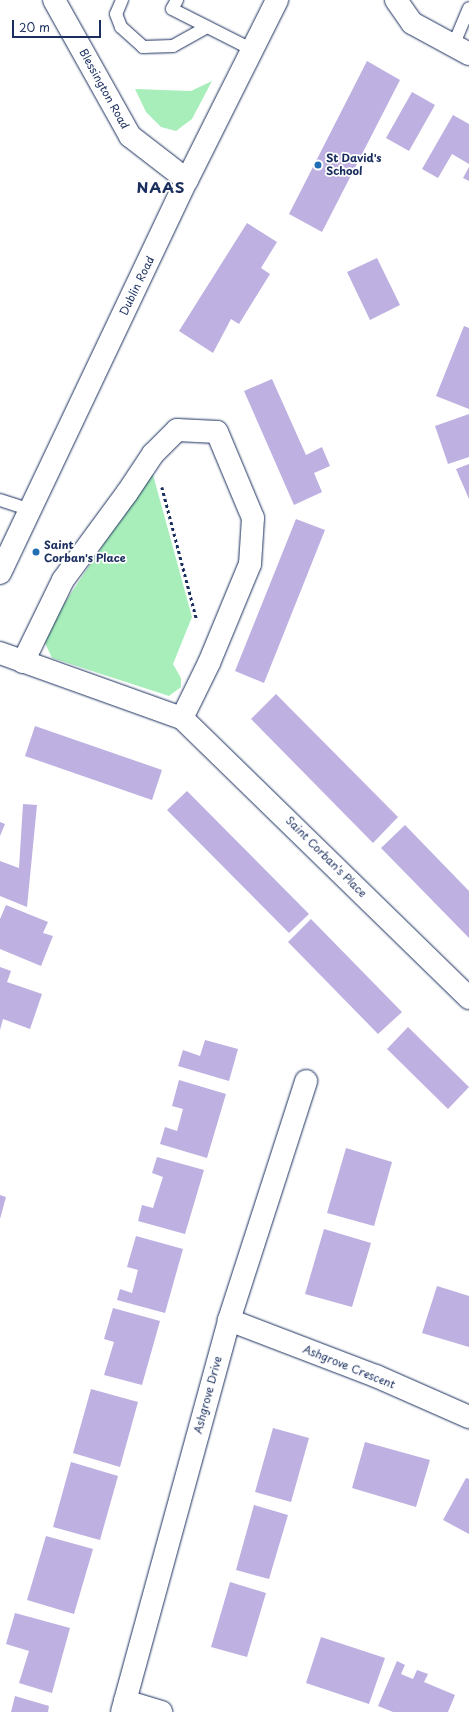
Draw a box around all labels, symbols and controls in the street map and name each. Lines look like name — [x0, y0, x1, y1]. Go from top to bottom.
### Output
scale bar — [14, 12, 103, 38]
text: 20 m — [19, 18, 50, 36]
street label: Blessington Road — [77, 47, 131, 131]
place label: St David's School — [326, 152, 382, 178]
marker: St David's School — [313, 160, 323, 170]
district label: NAAS — [137, 178, 185, 196]
street label: Dublin Road — [117, 254, 157, 318]
place label: Saint Corban's Place — [44, 539, 126, 565]
marker: Saint Corban's Place — [31, 547, 41, 557]
street label: Saint Corban's Place — [283, 814, 369, 900]
street label: Ashgrove Crescent — [301, 1342, 397, 1392]
street label: Ashgrove Drive — [191, 1354, 225, 1436]

